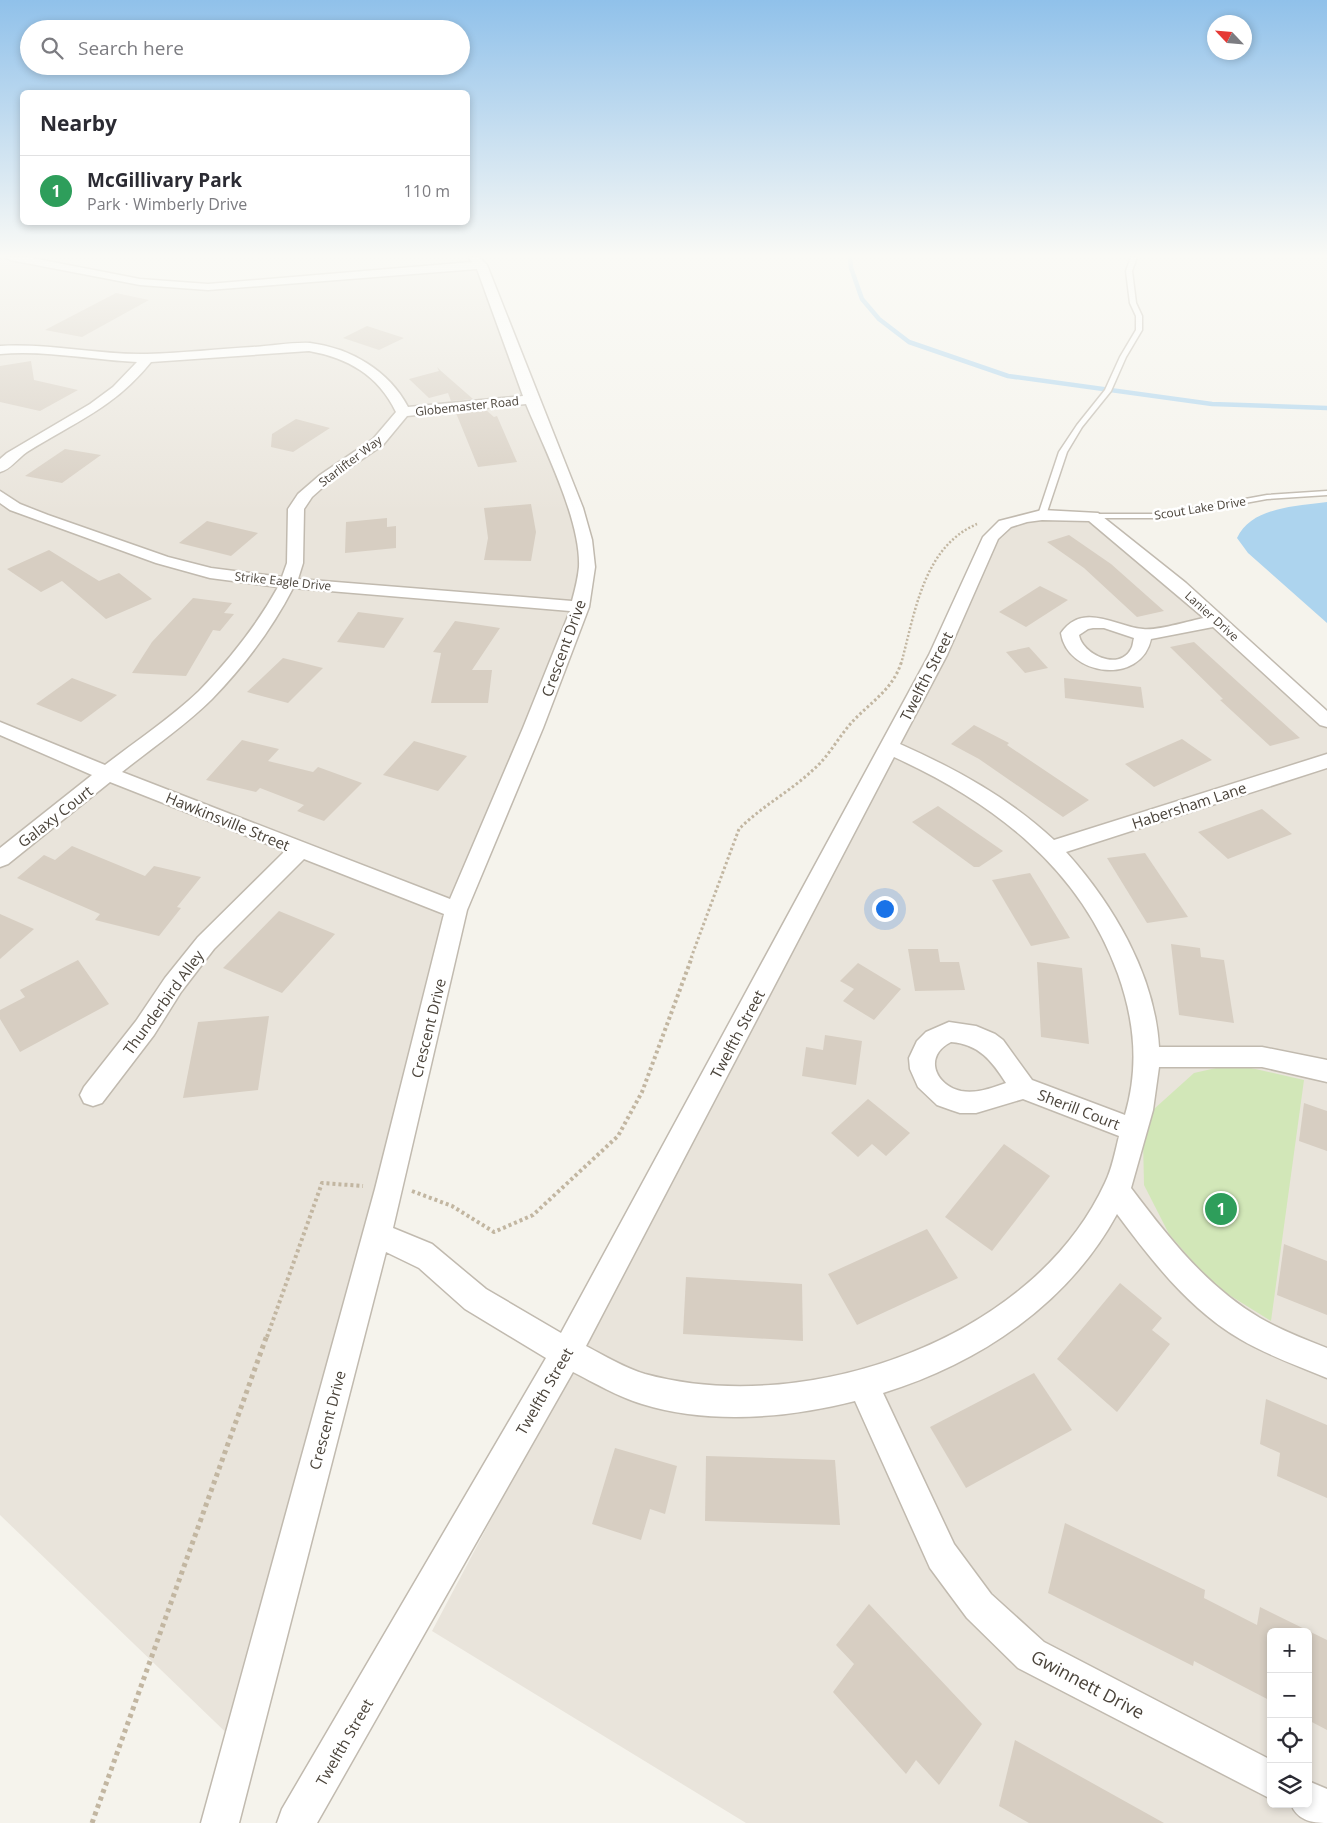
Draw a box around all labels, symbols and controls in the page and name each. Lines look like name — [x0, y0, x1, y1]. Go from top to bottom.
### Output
north arrow — [1207, 15, 1252, 60]
search box — [20, 20, 470, 75]
icon: search — [38, 34, 66, 62]
text: Search here — [78, 35, 184, 61]
text: Nearby — [40, 109, 117, 137]
text: McGillivary Park — [87, 167, 242, 193]
text: 1 — [51, 180, 61, 202]
text: 110 m — [404, 180, 450, 202]
text: Park · Wimberly Drive — [87, 193, 247, 215]
street label: Globemaster Road — [414, 392, 520, 420]
street label: Starlifter Way — [315, 431, 386, 490]
street label: Scout Lake Drive — [1153, 492, 1247, 524]
street label: Strike Eagle Drive — [234, 567, 332, 595]
street label: Lanier Drive — [1181, 587, 1243, 645]
street label: Crescent Drive — [536, 597, 590, 699]
street label: Twelfth Street — [895, 628, 957, 724]
street label: Habersham Lane — [1129, 777, 1249, 833]
street label: Galaxy Court — [13, 780, 97, 852]
street label: Hawkinsville Street — [163, 787, 293, 855]
your location — [872, 896, 898, 922]
street label: Thunderbird Alley — [118, 945, 208, 1058]
street label: Crescent Drive — [406, 976, 450, 1080]
street label: Twelfth Street — [705, 986, 769, 1082]
street label: Sherill Court — [1035, 1084, 1123, 1134]
pin: 1 — [1205, 1190, 1237, 1228]
street label: Twelfth Street — [511, 1344, 577, 1438]
street label: Crescent Drive — [304, 1368, 350, 1472]
map controls — [1267, 1628, 1312, 1808]
button: + — [1267, 1628, 1312, 1673]
street label: Gwinnett Drive — [1027, 1644, 1149, 1724]
button: − — [1267, 1673, 1312, 1718]
street label: Twelfth Street — [311, 1695, 377, 1789]
button: locate — [1267, 1718, 1312, 1763]
button: layers — [1267, 1763, 1312, 1808]

